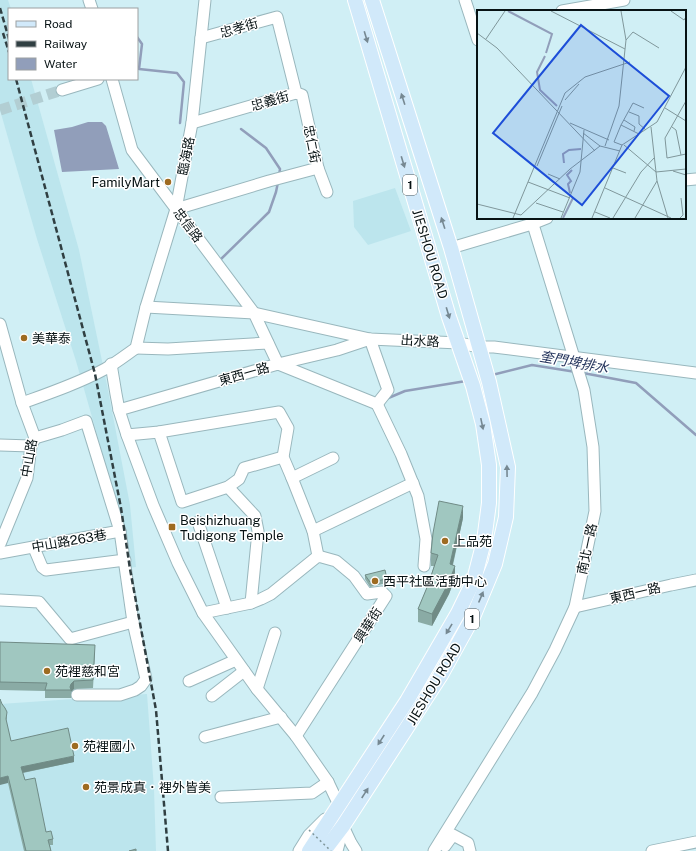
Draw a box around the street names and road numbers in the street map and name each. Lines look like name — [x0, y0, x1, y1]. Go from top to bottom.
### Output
street label: 忠孝街 — [218, 15, 260, 41]
street label: 忠義街 — [249, 88, 291, 114]
street label: 忠仁街 — [301, 123, 323, 165]
street label: 臨海路 — [175, 135, 197, 177]
road number: 1 — [403, 175, 417, 195]
street label: 忠信路 — [170, 205, 206, 245]
street label: JIESHOU ROAD — [409, 207, 451, 301]
street label: 出水路 — [400, 332, 440, 350]
street label: 東西一路 — [217, 360, 271, 388]
street label: 中山路 — [18, 437, 40, 479]
street label: 南北一路 — [574, 522, 600, 576]
street label: 中山路263巷 — [30, 527, 108, 555]
street label: 東西一路 — [608, 580, 662, 606]
street label: 興華街 — [351, 605, 385, 645]
road number: 1 — [465, 609, 479, 629]
street label: JIESHOU ROAD — [404, 640, 464, 728]

